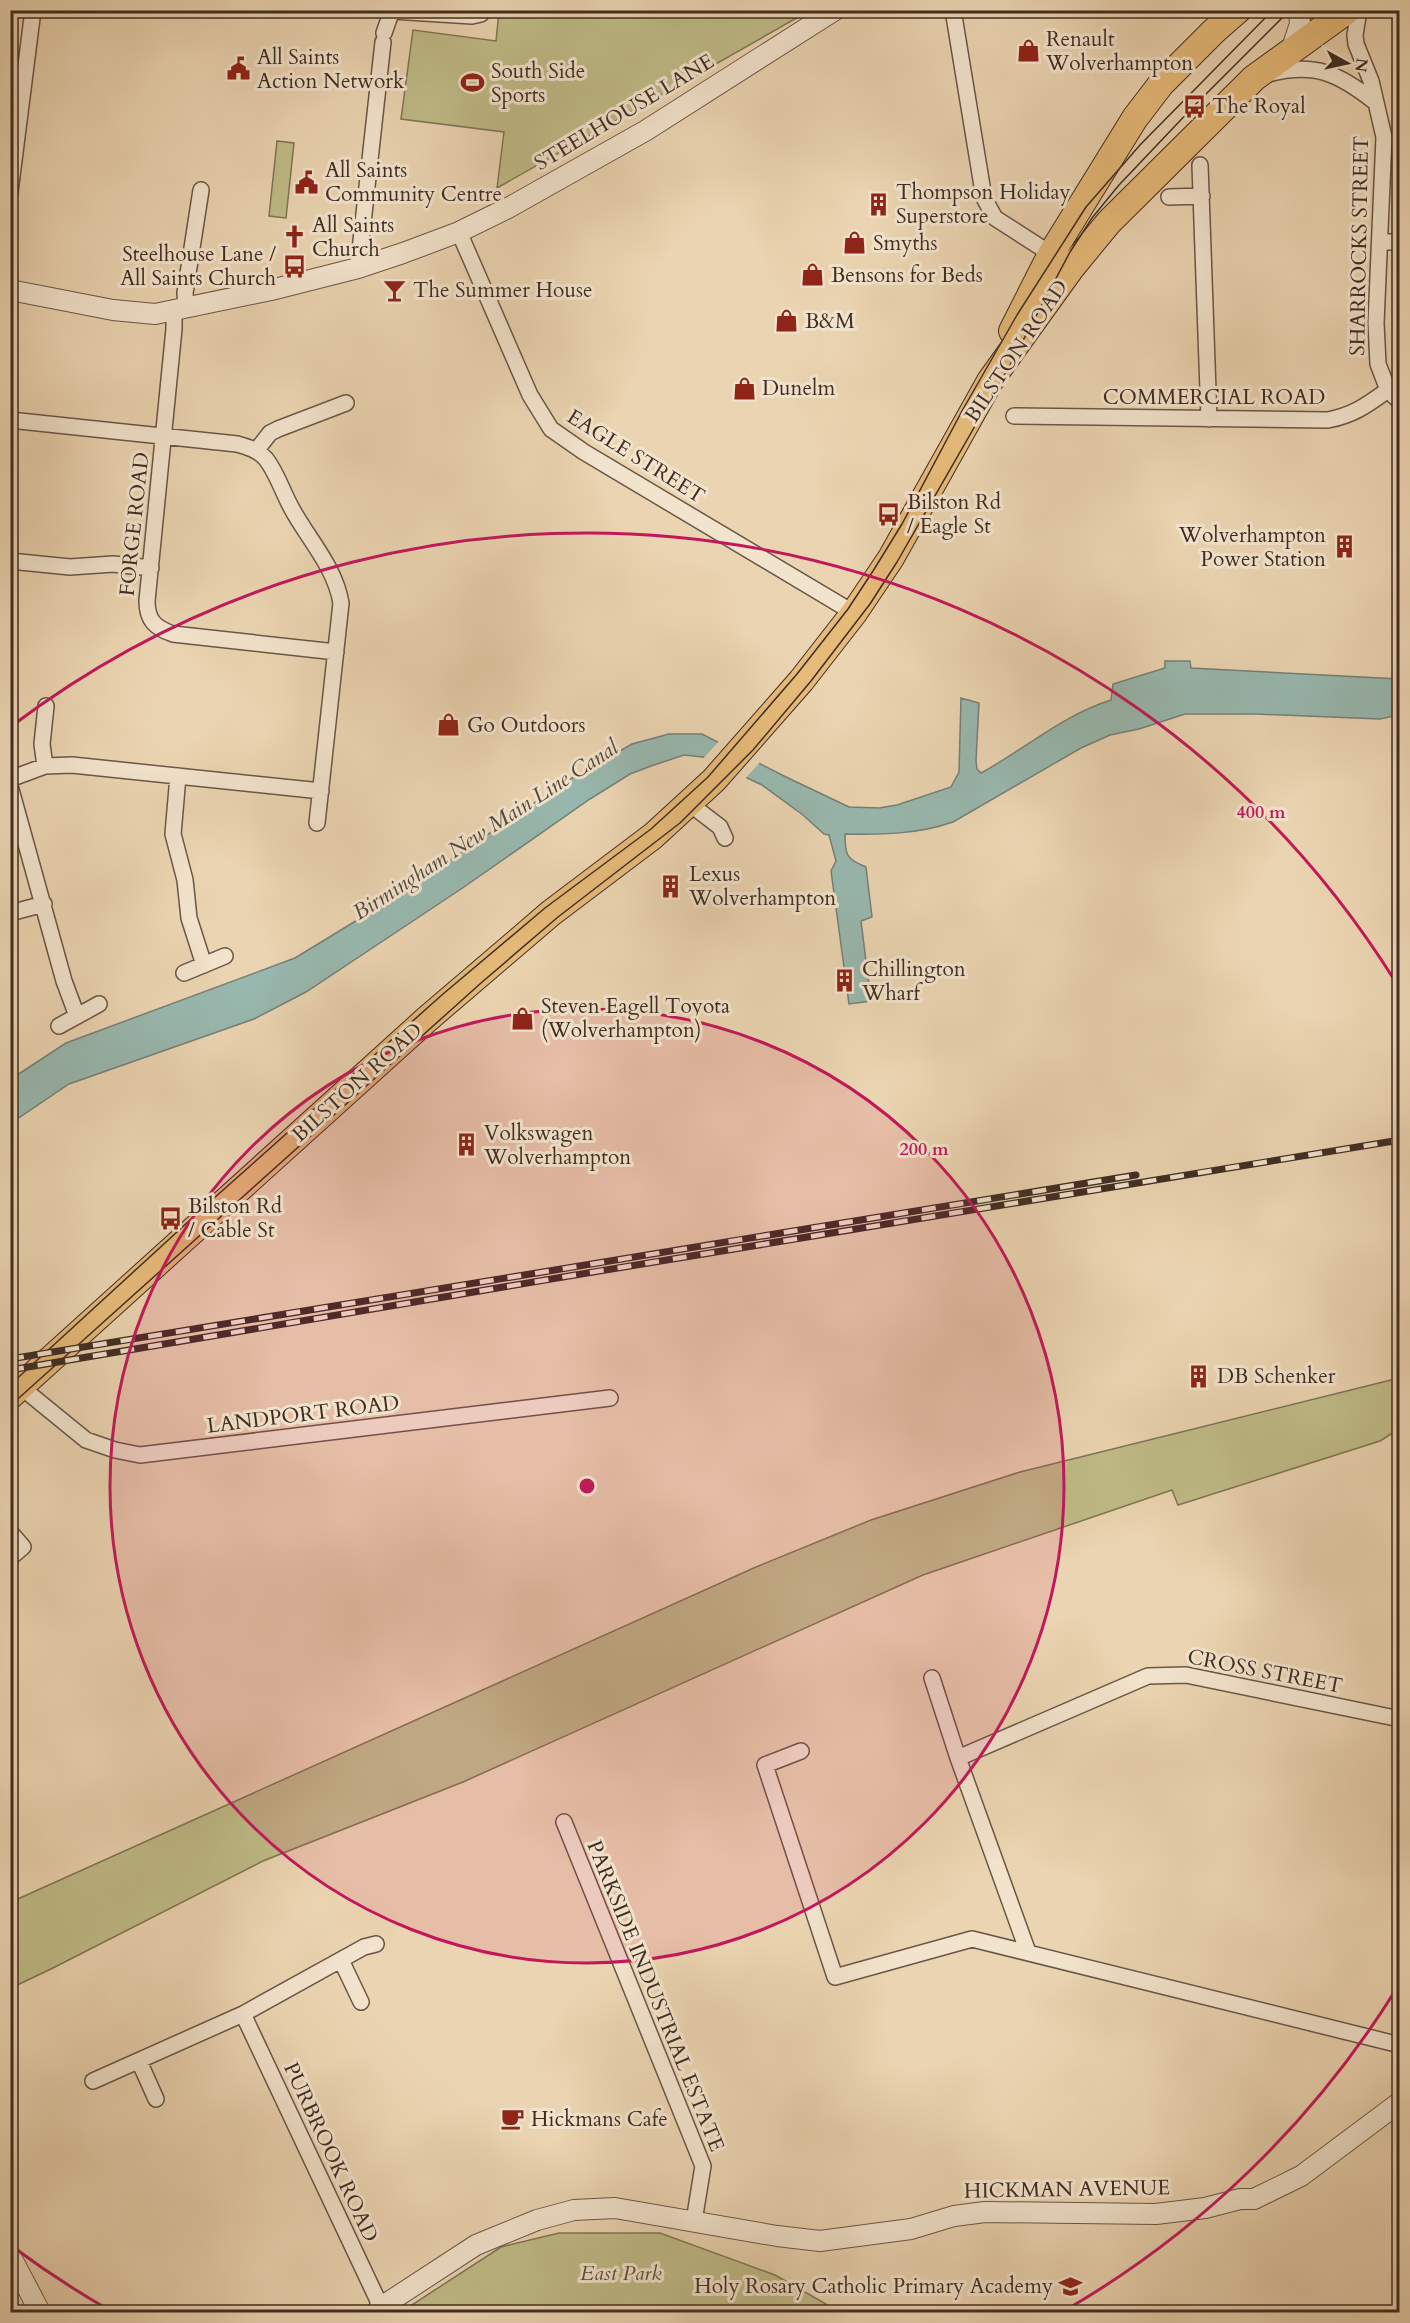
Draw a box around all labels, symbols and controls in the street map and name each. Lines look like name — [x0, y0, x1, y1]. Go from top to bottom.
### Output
place label: Renault Wolverhampton — [1045, 25, 1193, 78]
north arrow — [1317, 33, 1377, 93]
shop icon: Renault Wolverhampton — [1015, 38, 1041, 64]
place label: All Saints Action Network — [257, 43, 405, 96]
street label: STEELHOUSE LANE — [529, 47, 720, 178]
public building icon: All Saints Action Network — [226, 56, 252, 82]
place label: South Side Sports — [491, 57, 585, 110]
text: N — [1349, 57, 1373, 73]
sports icon: South Side Sports — [460, 70, 486, 96]
place label: The Royal — [1212, 92, 1306, 121]
bus stop icon: The Royal — [1181, 93, 1207, 119]
street label: SHARROCKS STREET — [1343, 136, 1376, 356]
place label: All Saints Community Centre — [325, 156, 502, 209]
public building icon: All Saints Community Centre — [294, 169, 320, 195]
place label: Thompson Holiday Superstore — [896, 178, 1071, 231]
building icon: Thompson Holiday Superstore — [865, 191, 891, 217]
place label: All Saints Church — [312, 211, 394, 264]
church icon: All Saints Church — [281, 224, 307, 250]
place label: Smyths — [873, 229, 938, 258]
shop icon: Smyths — [842, 230, 868, 256]
place label: Steelhouse Lane / All Saints Church — [120, 240, 276, 293]
bus stop icon: Steelhouse Lane / All Saints Church — [281, 253, 307, 279]
place label: Bensons for Beds — [831, 261, 983, 290]
shop icon: Bensons for Beds — [800, 262, 826, 288]
street label: BILSTON ROAD — [958, 274, 1075, 428]
place label: The Summer House — [413, 276, 593, 305]
bar icon: The Summer House — [382, 277, 408, 303]
place label: B&M — [805, 307, 855, 336]
shop icon: B&M — [774, 308, 800, 334]
place label: Dunelm — [762, 374, 835, 403]
shop icon: Dunelm — [731, 375, 757, 401]
street label: COMMERCIAL ROAD — [1103, 383, 1325, 412]
street label: EAGLE STREET — [561, 402, 710, 510]
street label: FORGE ROAD — [113, 451, 156, 597]
place label: Bilston Rd / Eagle St — [907, 488, 1001, 541]
bus stop icon: Bilston Rd / Eagle St — [876, 501, 902, 527]
place label: Wolverhampton Power Station — [1178, 521, 1326, 574]
building icon: Wolverhampton Power Station — [1331, 534, 1357, 560]
place label: Go Outdoors — [467, 711, 585, 740]
shop icon: Go Outdoors — [436, 712, 462, 738]
water label: Birmingham New Main Line Canal — [347, 732, 625, 927]
text: 400 m — [1236, 800, 1286, 825]
place label: Lexus Wolverhampton — [688, 860, 836, 913]
building icon: Lexus Wolverhampton — [658, 873, 684, 899]
place label: Chillington Wharf — [861, 955, 966, 1008]
building icon: Chillington Wharf — [831, 968, 857, 994]
place label: Steven Eagell Toyota (Wolverhampton) — [541, 992, 730, 1045]
shop icon: Steven Eagell Toyota (Wolverhampton) — [510, 1005, 536, 1031]
street label: BILSTON ROAD — [286, 1016, 429, 1149]
place label: Volkswagen Wolverhampton — [483, 1119, 631, 1172]
building icon: Volkswagen Wolverhampton — [453, 1132, 479, 1158]
text: 200 m — [899, 1137, 949, 1162]
place label: Bilston Rd / Cable St — [188, 1192, 282, 1245]
bus stop icon: Bilston Rd / Cable St — [157, 1205, 183, 1231]
place label: DB Schenker — [1217, 1362, 1336, 1391]
building icon: DB Schenker — [1186, 1363, 1212, 1389]
street label: LANDPORT ROAD — [205, 1388, 401, 1441]
centre of rings — [577, 1476, 597, 1496]
street label: CROSS STREET — [1185, 1642, 1345, 1701]
street label: PARKSIDE INDUSTRIAL ESTATE — [580, 1836, 731, 2156]
street label: PURBROOK ROAD — [276, 2058, 385, 2247]
place label: Hickmans Cafe — [531, 2105, 668, 2134]
cafe icon: Hickmans Cafe — [500, 2106, 526, 2132]
street label: HICKMAN AVENUE — [964, 2173, 1170, 2206]
park label: East Park — [580, 2259, 662, 2288]
place label: Holy Rosary Catholic Primary Academy — [694, 2272, 1053, 2301]
school or university icon: Holy Rosary Catholic Primary Academy — [1058, 2273, 1084, 2299]

